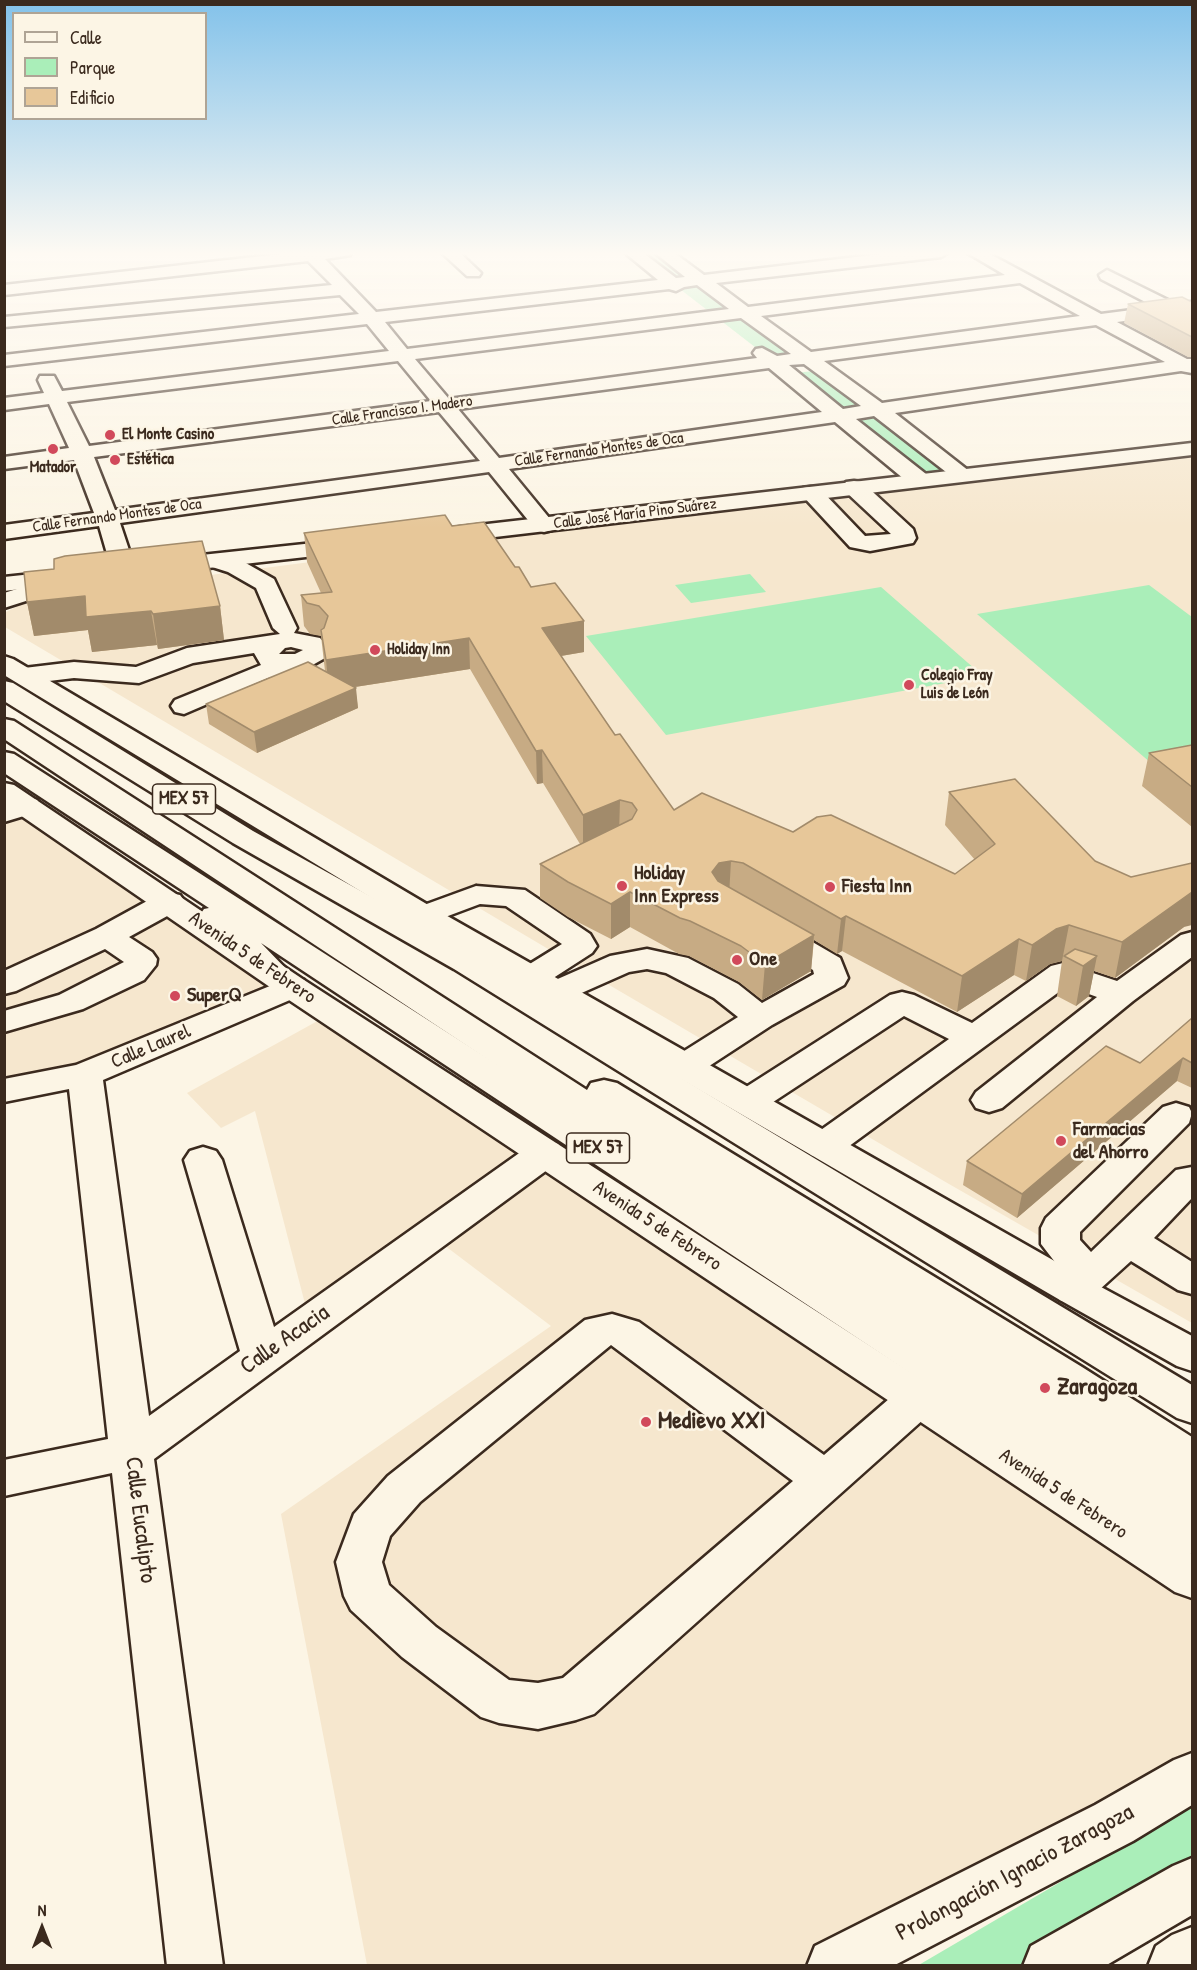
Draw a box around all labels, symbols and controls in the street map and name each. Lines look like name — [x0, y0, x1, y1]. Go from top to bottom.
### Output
legend — [12, 12, 207, 120]
text: Calle — [70, 25, 102, 50]
text: Parque — [70, 55, 115, 80]
text: Edificio — [70, 85, 114, 110]
street label: Calle Francisco I. Madero — [330, 392, 474, 430]
place label: El Monte Casino — [122, 425, 214, 445]
marker: El Monte Casino — [103, 428, 117, 442]
street label: Calle Fernando Montes de Oca — [513, 429, 685, 471]
marker: Matador — [46, 442, 60, 456]
place label: Estética — [127, 450, 174, 470]
marker: Estética — [108, 453, 122, 467]
place label: Matador — [30, 458, 76, 478]
street label: Calle José María Pino Suárez — [552, 494, 718, 534]
street label: Calle Fernando Montes de Oca — [31, 495, 203, 537]
place label: Holiday Inn — [387, 640, 450, 660]
marker: Holiday Inn — [368, 643, 382, 657]
place label: Colegio Fray Luis de León — [921, 666, 993, 704]
marker: Colegio Fray Luis de León — [902, 678, 916, 692]
road number: MEX 57 — [152, 784, 216, 814]
place label: Holiday Inn Express — [634, 862, 719, 909]
place label: Fiesta Inn — [842, 875, 912, 899]
marker: Holiday Inn Express — [615, 879, 629, 893]
marker: Fiesta Inn — [823, 880, 837, 894]
street label: Avenida 5 de Febrero — [184, 907, 320, 1009]
place label: One — [749, 948, 777, 972]
marker: One — [730, 953, 744, 967]
place label: SuperQ — [187, 984, 241, 1008]
marker: SuperQ — [168, 989, 182, 1003]
street label: Calle Laurel — [108, 1019, 194, 1075]
place label: Farmacias del Ahorro — [1073, 1118, 1148, 1165]
road number: MEX 57 — [566, 1133, 630, 1163]
marker: Farmacias del Ahorro — [1054, 1134, 1068, 1148]
street label: Avenida 5 de Febrero — [588, 1176, 726, 1276]
street label: Calle Acacia — [235, 1299, 335, 1381]
place label: Zaragoza — [1057, 1374, 1137, 1402]
marker: Zaragoza — [1038, 1381, 1052, 1395]
place label: Medievo XXI — [658, 1408, 765, 1436]
marker: Medievo XXI — [639, 1415, 653, 1429]
street label: Avenida 5 de Febrero — [994, 1444, 1132, 1544]
street label: Calle Eucalipto — [118, 1455, 162, 1585]
street label: Prolongación Ignacio Zaragoza — [891, 1798, 1139, 1948]
north arrow — [12, 1898, 72, 1958]
text: N — [38, 1899, 46, 1921]

